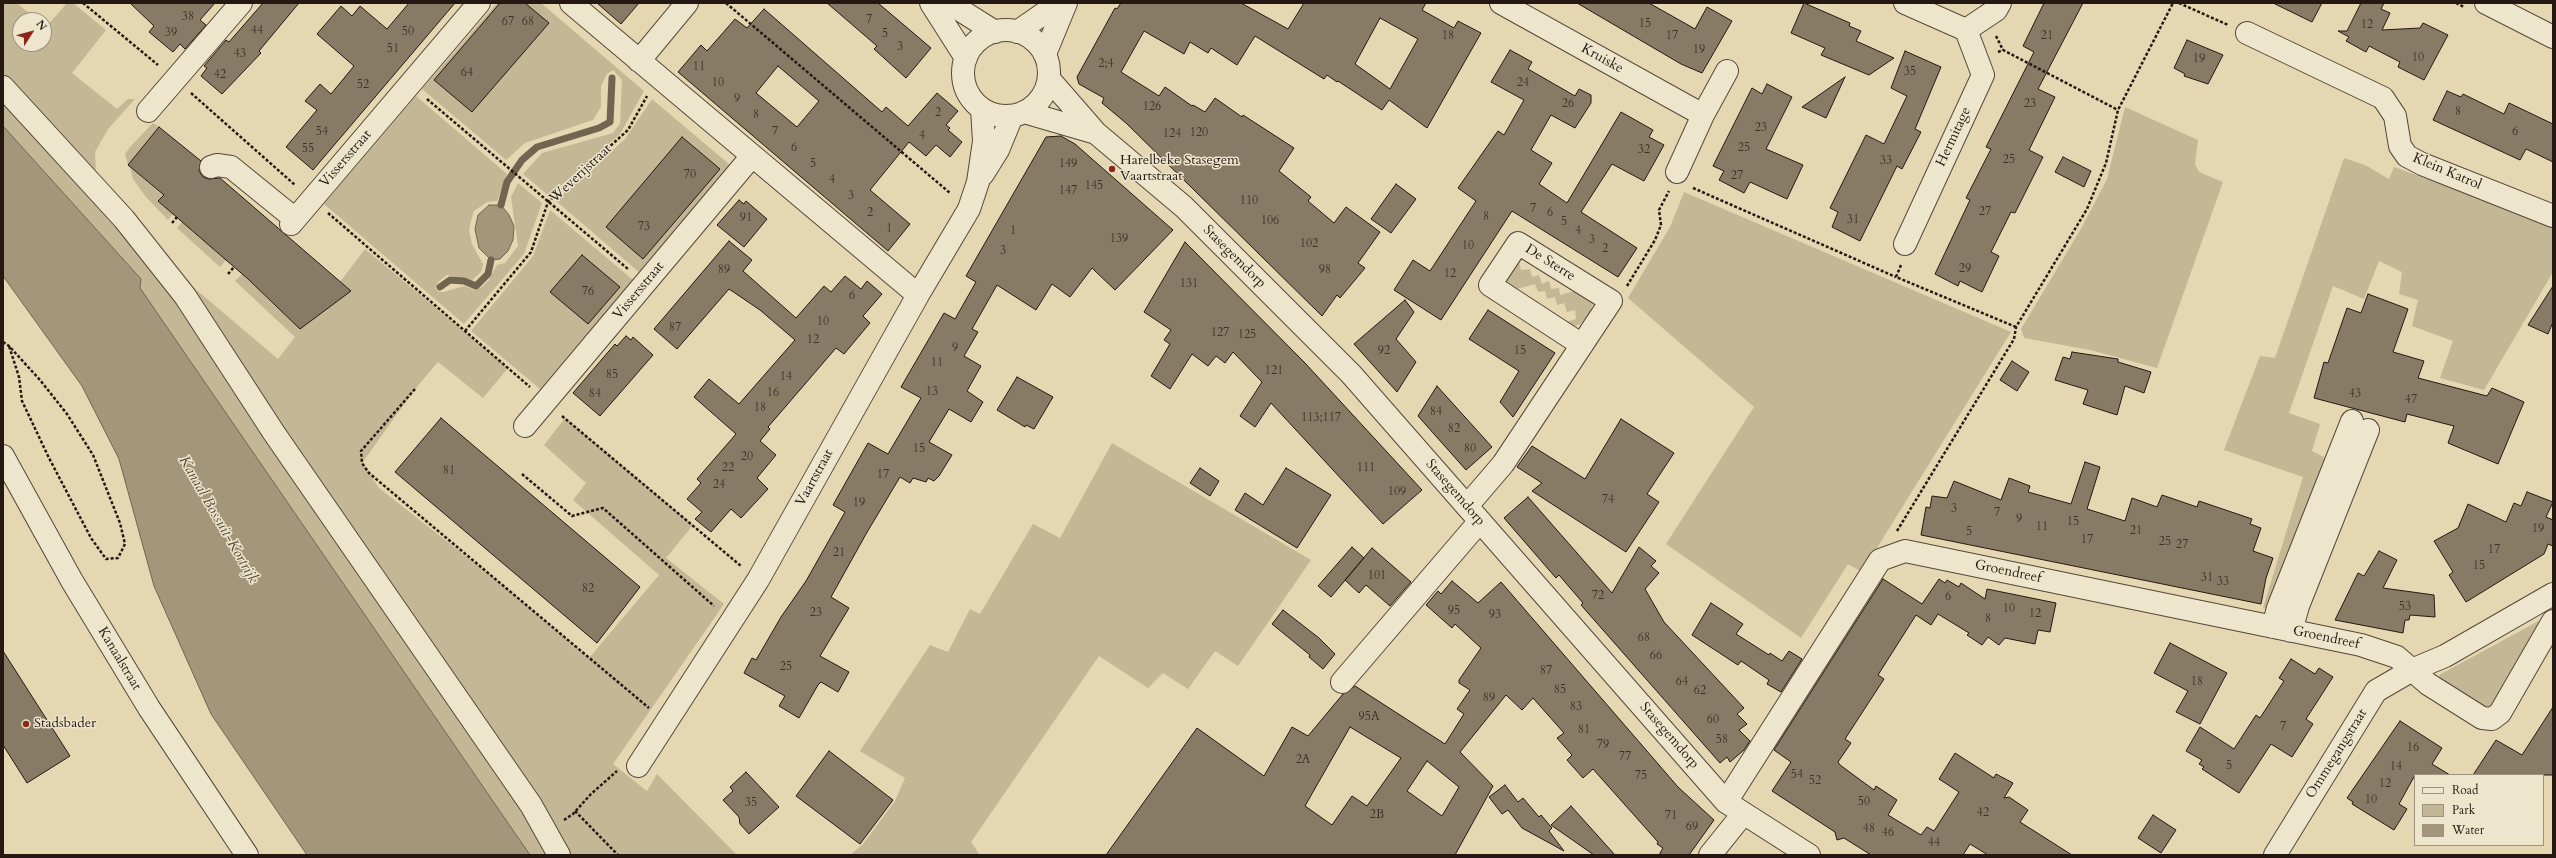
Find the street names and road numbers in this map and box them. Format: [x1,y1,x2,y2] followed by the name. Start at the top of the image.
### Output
[1578,41,1626,77] street label: Kruiske
[1933,105,1975,169] street label: Hermitage
[317,127,375,191] street label: Vissersstraat
[546,141,616,207] street label: Weverijstraat
[2410,150,2484,194] street label: Klein Katrol
[1199,222,1269,292] street label: Stasegemdorp
[1522,241,1578,285] street label: De Sterre
[610,259,668,323] street label: Vissersstraat
[792,447,838,509] street label: Vaartstraat
[1422,456,1488,530] street label: Stasegemdorp
[1973,557,2043,587] street label: Groendreef
[2291,623,2361,653] street label: Groendreef
[94,624,144,694] street label: Kanaalstraat
[1636,699,1702,773] street label: Stasegemdorp
[2303,706,2371,802] street label: Ommegangstraat

